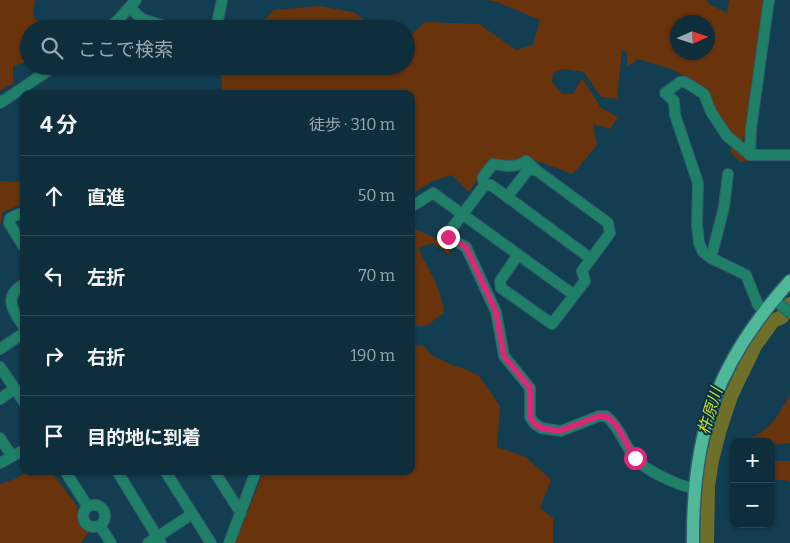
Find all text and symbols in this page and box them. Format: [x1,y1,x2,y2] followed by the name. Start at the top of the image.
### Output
[670,15,715,60] north arrow
[20,20,415,75] search box
[38,34,66,62] icon: search
[78,38,173,61] text: ここで検索
[40,112,78,138] text: 4 分
[309,115,395,134] text: 徒歩 · 310 m
[40,182,68,210] icon: ahead
[87,186,125,209] text: 直進
[358,186,395,205] text: 50 m
[437,226,460,249] route end
[40,262,68,290] icon: left
[87,266,125,289] text: 左折
[359,266,395,285] text: 70 m
[40,342,68,370] icon: right
[87,346,125,369] text: 右折
[350,346,395,365] text: 190 m
[694,383,727,437] water label: 杵原川
[40,422,68,450] icon: arrive
[87,426,201,449] text: 目的地に到着
[730,438,775,528] map controls
[730,438,775,483] button: +
[624,447,647,470] route start
[730,483,775,528] button: −

